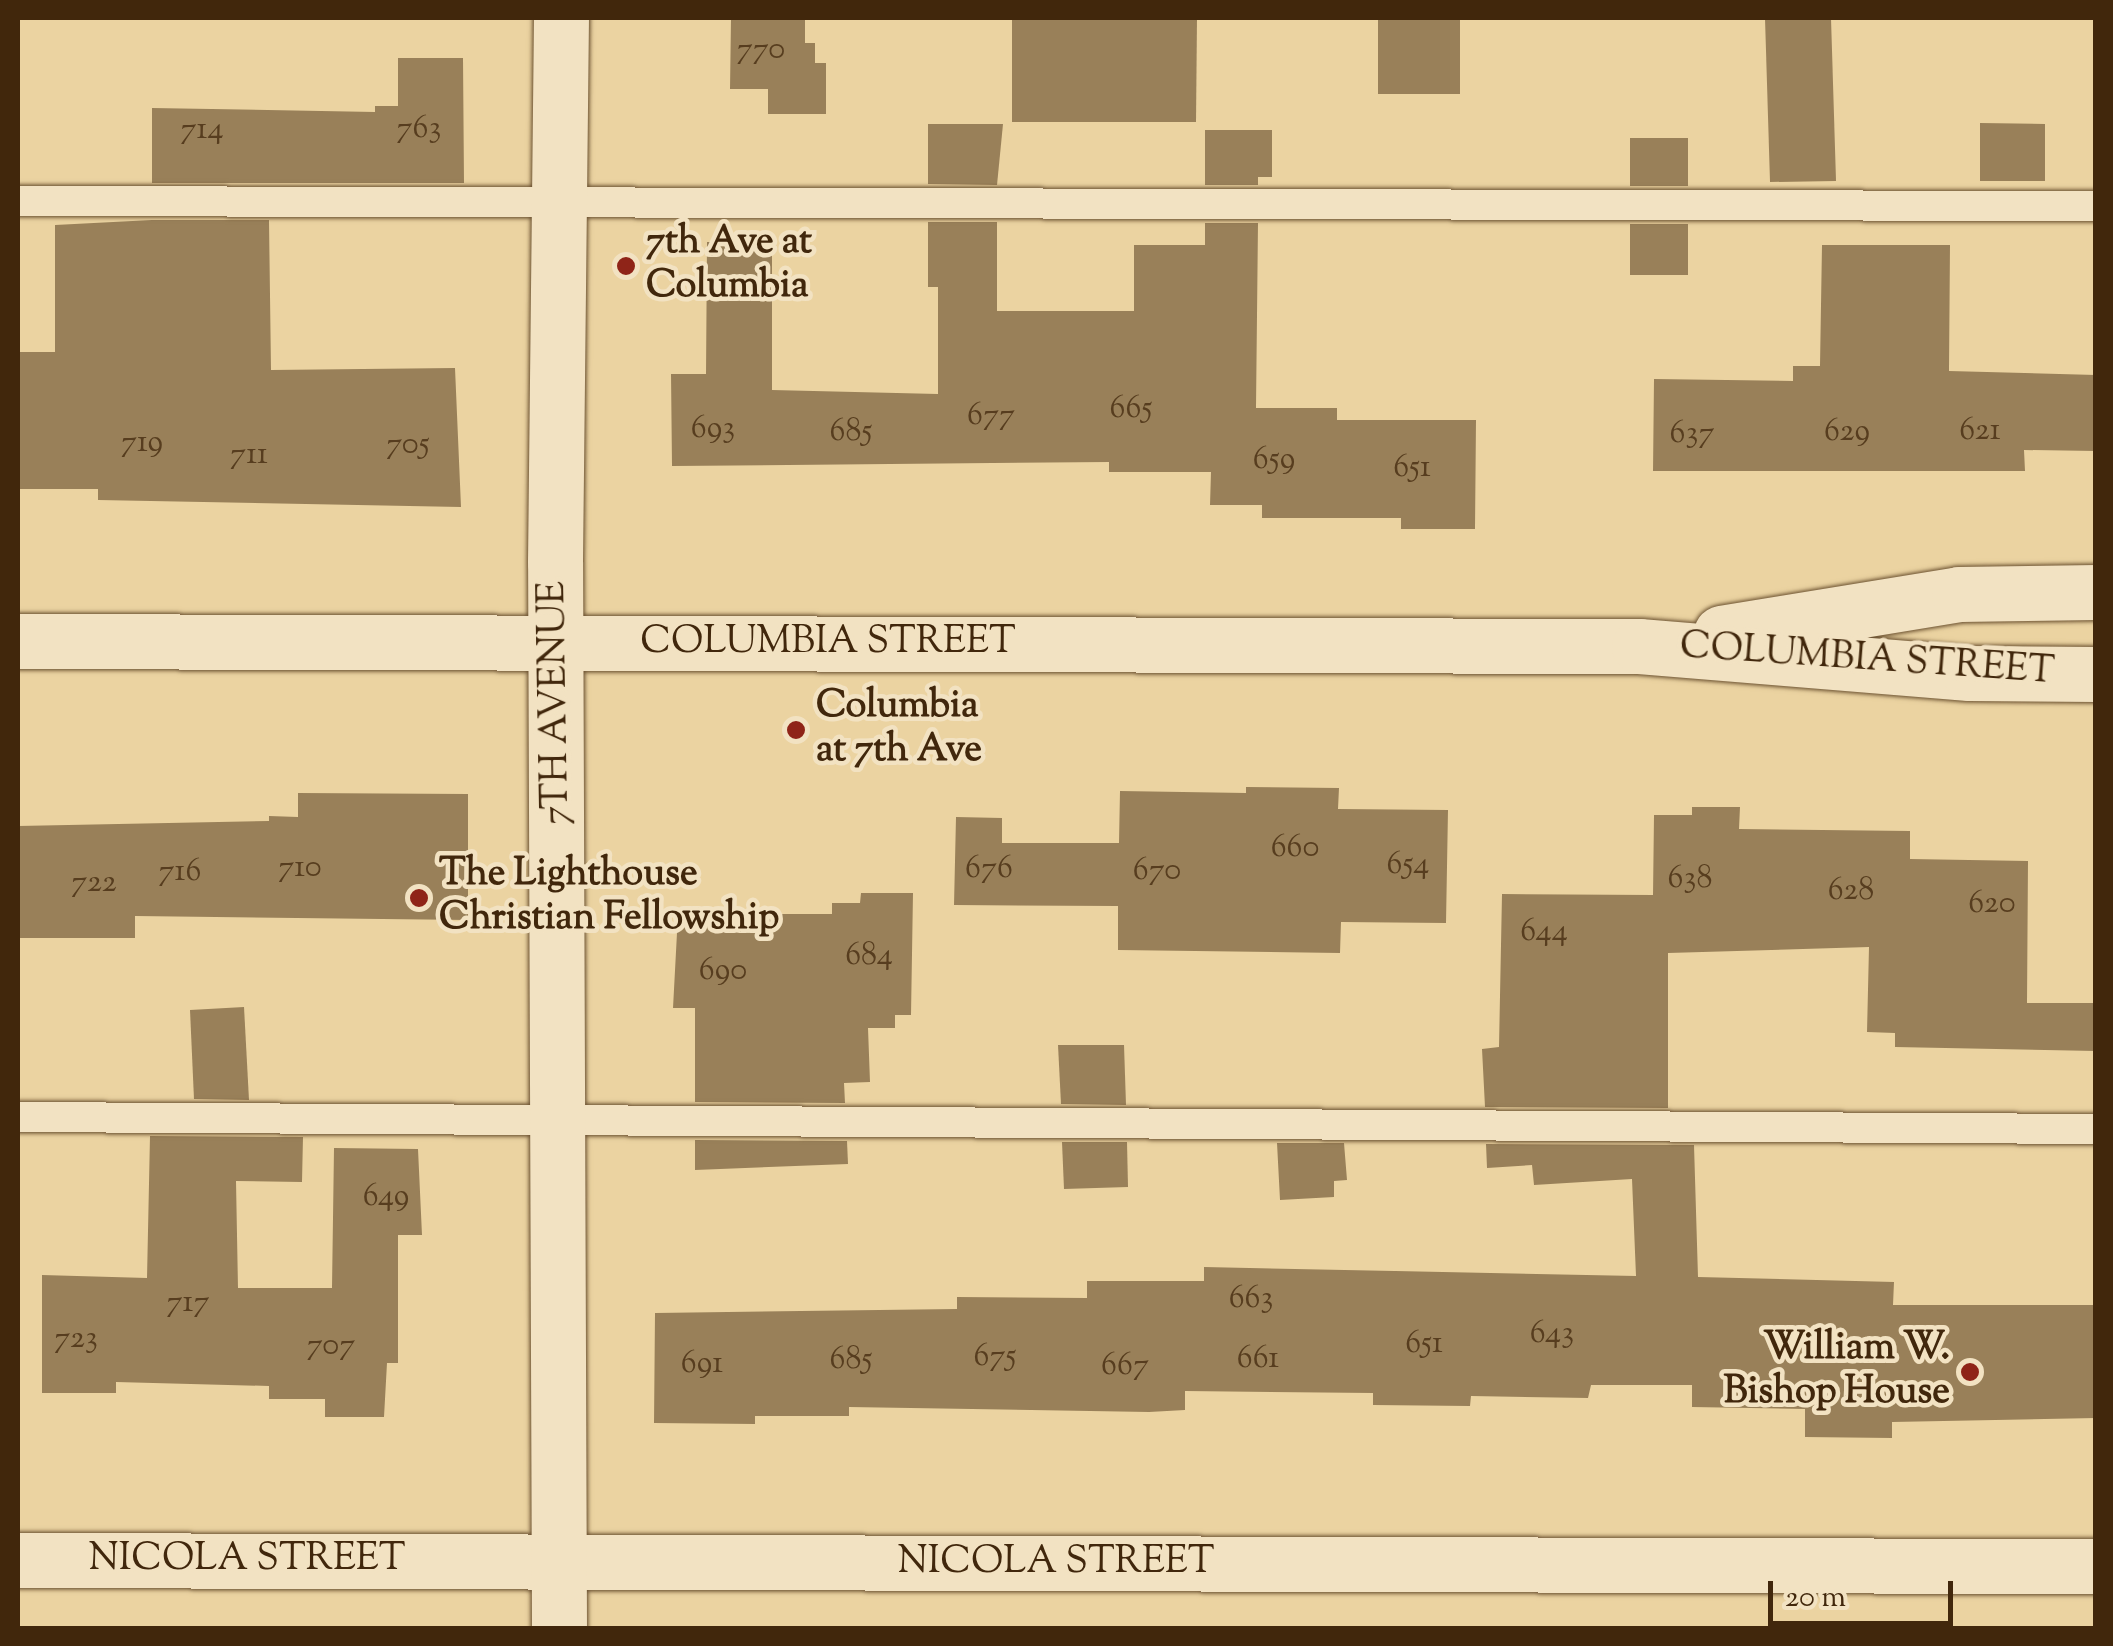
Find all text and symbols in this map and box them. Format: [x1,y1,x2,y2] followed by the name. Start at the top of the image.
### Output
[737,31,785,69] house number: 770
[397,110,441,148] house number: 763
[180,111,224,149] house number: 714
[646,221,812,310] place label: 7th Ave at Columbia
[615,255,637,277] marker: 7th Ave at Columbia
[1110,390,1152,428] house number: 665
[967,397,1015,435] house number: 677
[691,410,735,448] house number: 693
[1959,412,2001,450] house number: 621
[830,413,872,451] house number: 685
[1824,413,1870,451] house number: 629
[1670,415,1714,453] house number: 637
[121,424,163,462] house number: 719
[386,426,430,464] house number: 705
[230,436,268,474] house number: 711
[1253,441,1295,479] house number: 659
[1393,449,1431,487] house number: 651
[532,581,582,825] street label: 7TH AVENUE
[640,621,1016,667] street label: COLUMBIA STREET
[1678,625,2056,697] street label: COLUMBIA STREET
[816,685,982,774] place label: Columbia at 7th Ave
[785,719,807,741] marker: Columbia at 7th Ave
[1271,829,1319,867] house number: 660
[1387,846,1429,884] house number: 654
[278,849,322,887] house number: 710
[965,850,1013,888] house number: 676
[1133,852,1181,890] house number: 670
[159,853,201,891] house number: 716
[439,853,779,942] place label: The Lighthouse Christian Fellowship
[1668,860,1712,898] house number: 638
[71,864,117,902] house number: 722
[1828,872,1874,910] house number: 628
[1968,885,2016,923] house number: 620
[408,887,430,909] marker: The Lighthouse Christian Fellowship
[1520,913,1568,951] house number: 644
[845,937,893,975] house number: 684
[699,952,747,990] house number: 690
[363,1178,409,1216] house number: 649
[1229,1280,1273,1318] house number: 663
[167,1284,209,1322] house number: 717
[1530,1315,1574,1353] house number: 643
[54,1320,98,1358] house number: 723
[1405,1325,1443,1363] house number: 651
[307,1327,355,1365] house number: 707
[1723,1327,1950,1416] place label: William W. Bishop House
[974,1338,1016,1376] house number: 675
[1237,1340,1279,1378] house number: 661
[830,1341,872,1379] house number: 685
[681,1345,723,1383] house number: 691
[1101,1347,1149,1385] house number: 667
[1959,1361,1981,1383] marker: William W. Bishop House
[89,1538,405,1584] street label: NICOLA STREET
[898,1541,1214,1587] street label: NICOLA STREET
[1773,1561,1958,1623] scale bar
[1785,1577,1846,1620] text: 20 m

